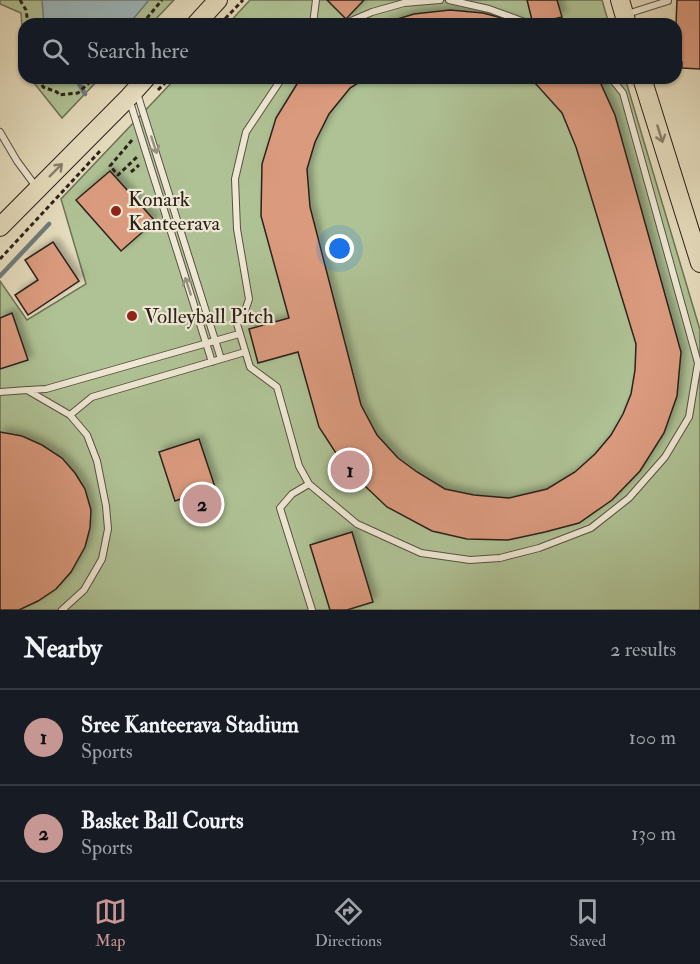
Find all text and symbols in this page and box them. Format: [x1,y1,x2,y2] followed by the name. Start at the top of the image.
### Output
[18,18,682,84] search box
[39,35,72,68] icon: search
[87,37,189,65] text: Search here
[655,124,666,143] one-way arrow
[149,135,160,154] one-way arrow
[48,163,63,178] one-way arrow
[128,186,220,237] place label: Konark Kanteerava
[109,204,123,218] marker: Konark Kanteerava
[325,234,354,263] your location
[182,277,193,296] one-way arrow
[144,303,274,330] place label: Volleyball Pitch
[125,309,139,323] marker: Volleyball Pitch
[330,448,370,492] pin: 1
[182,482,222,526] pin: 2
[24,633,102,665] text: Nearby
[610,637,676,662] text: 2 results
[81,711,299,739] text: Sree Kanteerava Stadium
[40,725,47,750] text: 1
[629,725,676,750] text: 100 m
[81,739,133,764] text: Sports
[81,807,244,835] text: Basket Ball Courts
[38,821,49,846] text: 2
[631,821,676,846] text: 130 m
[81,835,133,860] text: Sports
[94,895,127,951] tab: Map
[315,895,382,951] tab: Directions
[570,895,606,951] tab: Saved

